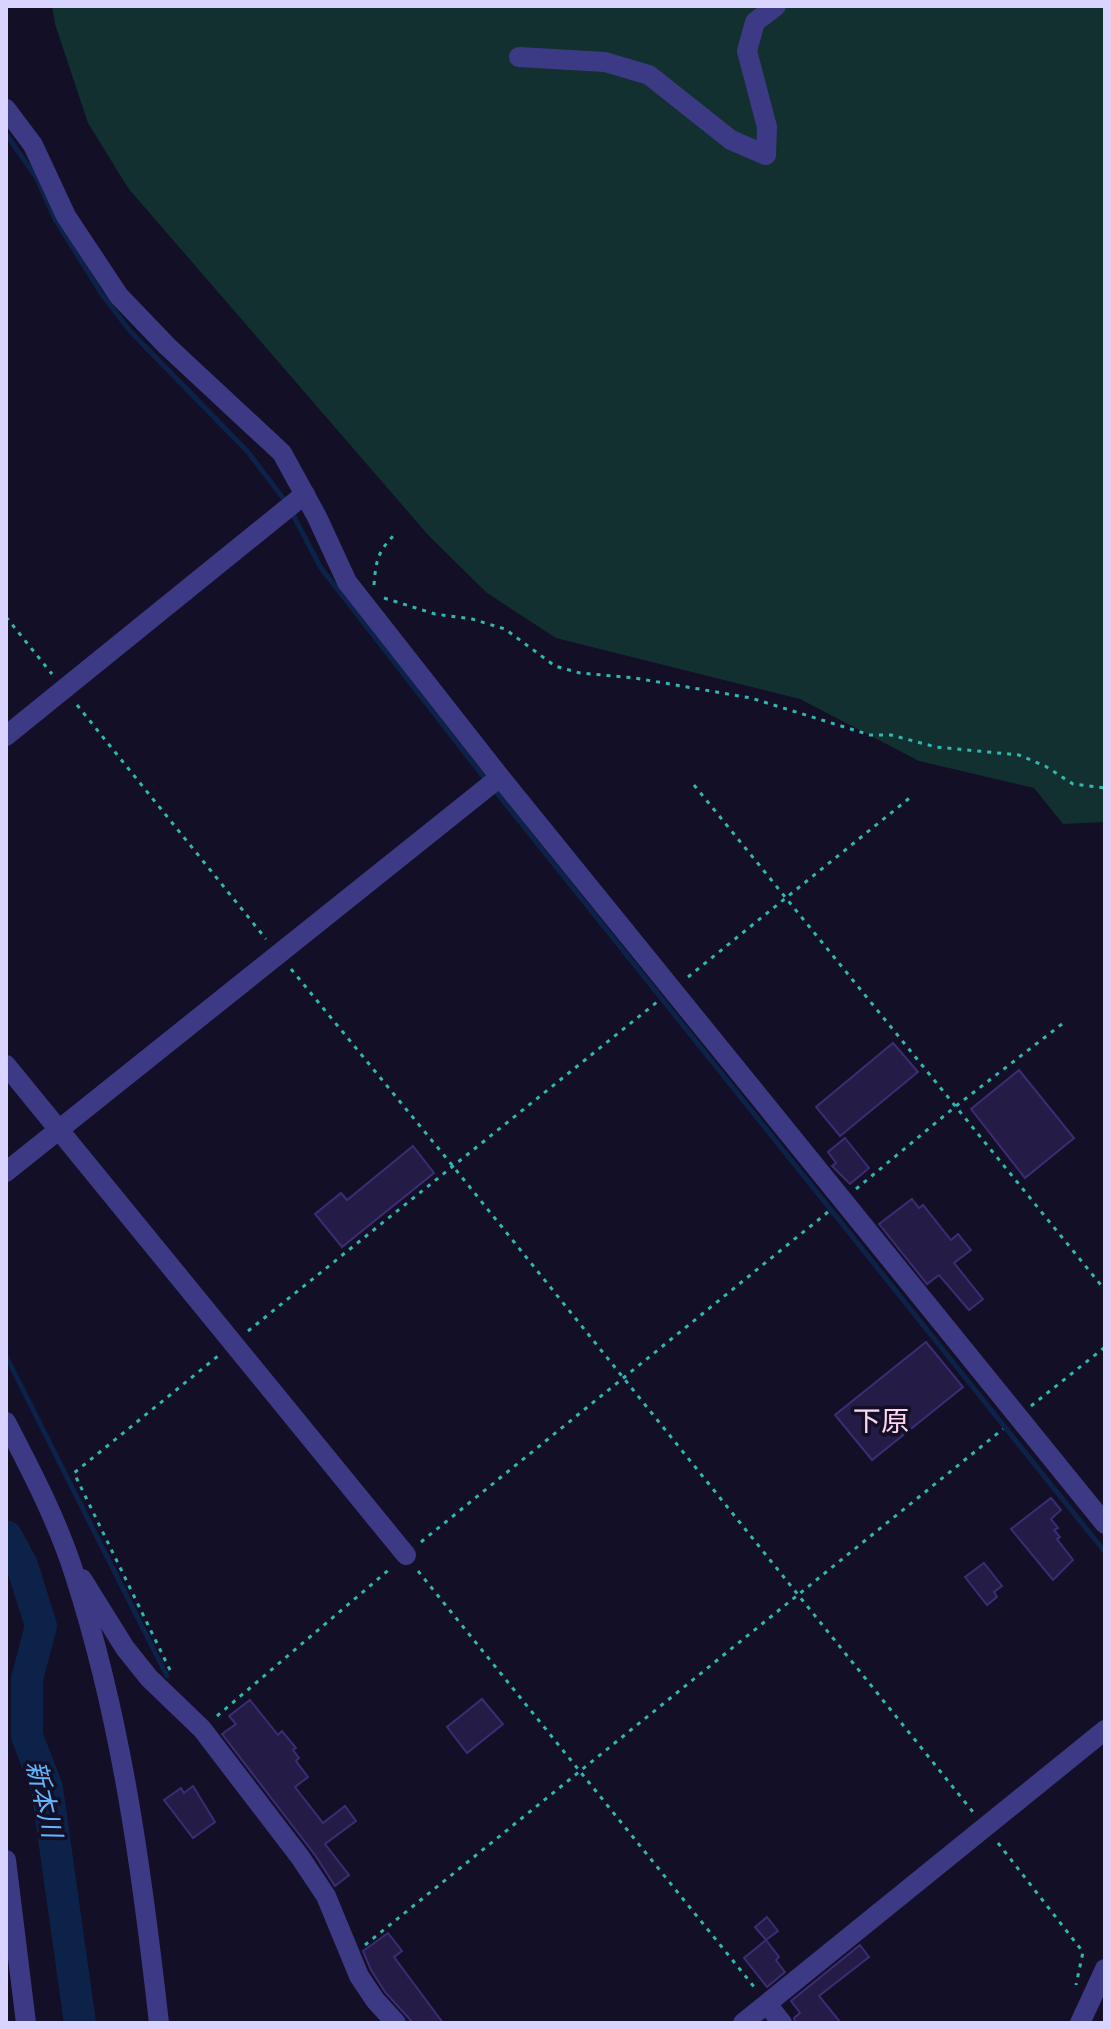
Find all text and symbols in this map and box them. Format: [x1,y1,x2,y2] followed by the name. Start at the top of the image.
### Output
[853,1405,909,1437] district label: 下原
[21,1758,68,1843] water label: 新本川

